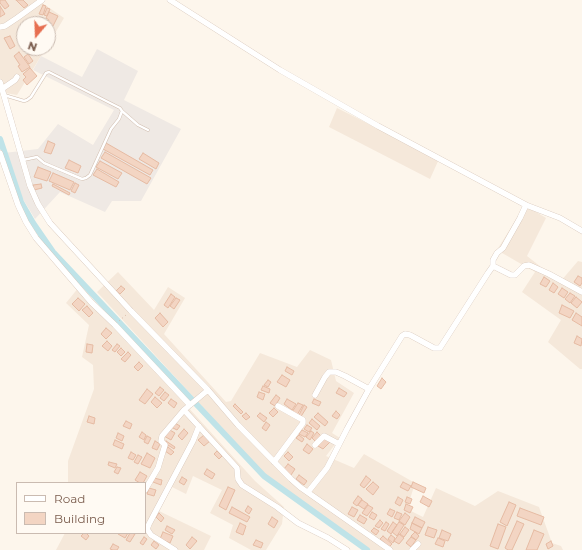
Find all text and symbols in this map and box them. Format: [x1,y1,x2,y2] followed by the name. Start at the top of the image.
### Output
[16,16,56,56] north arrow
[26,38,39,54] text: N
[16,482,146,534] legend
[54,491,85,506] text: Road
[54,511,105,526] text: Building

